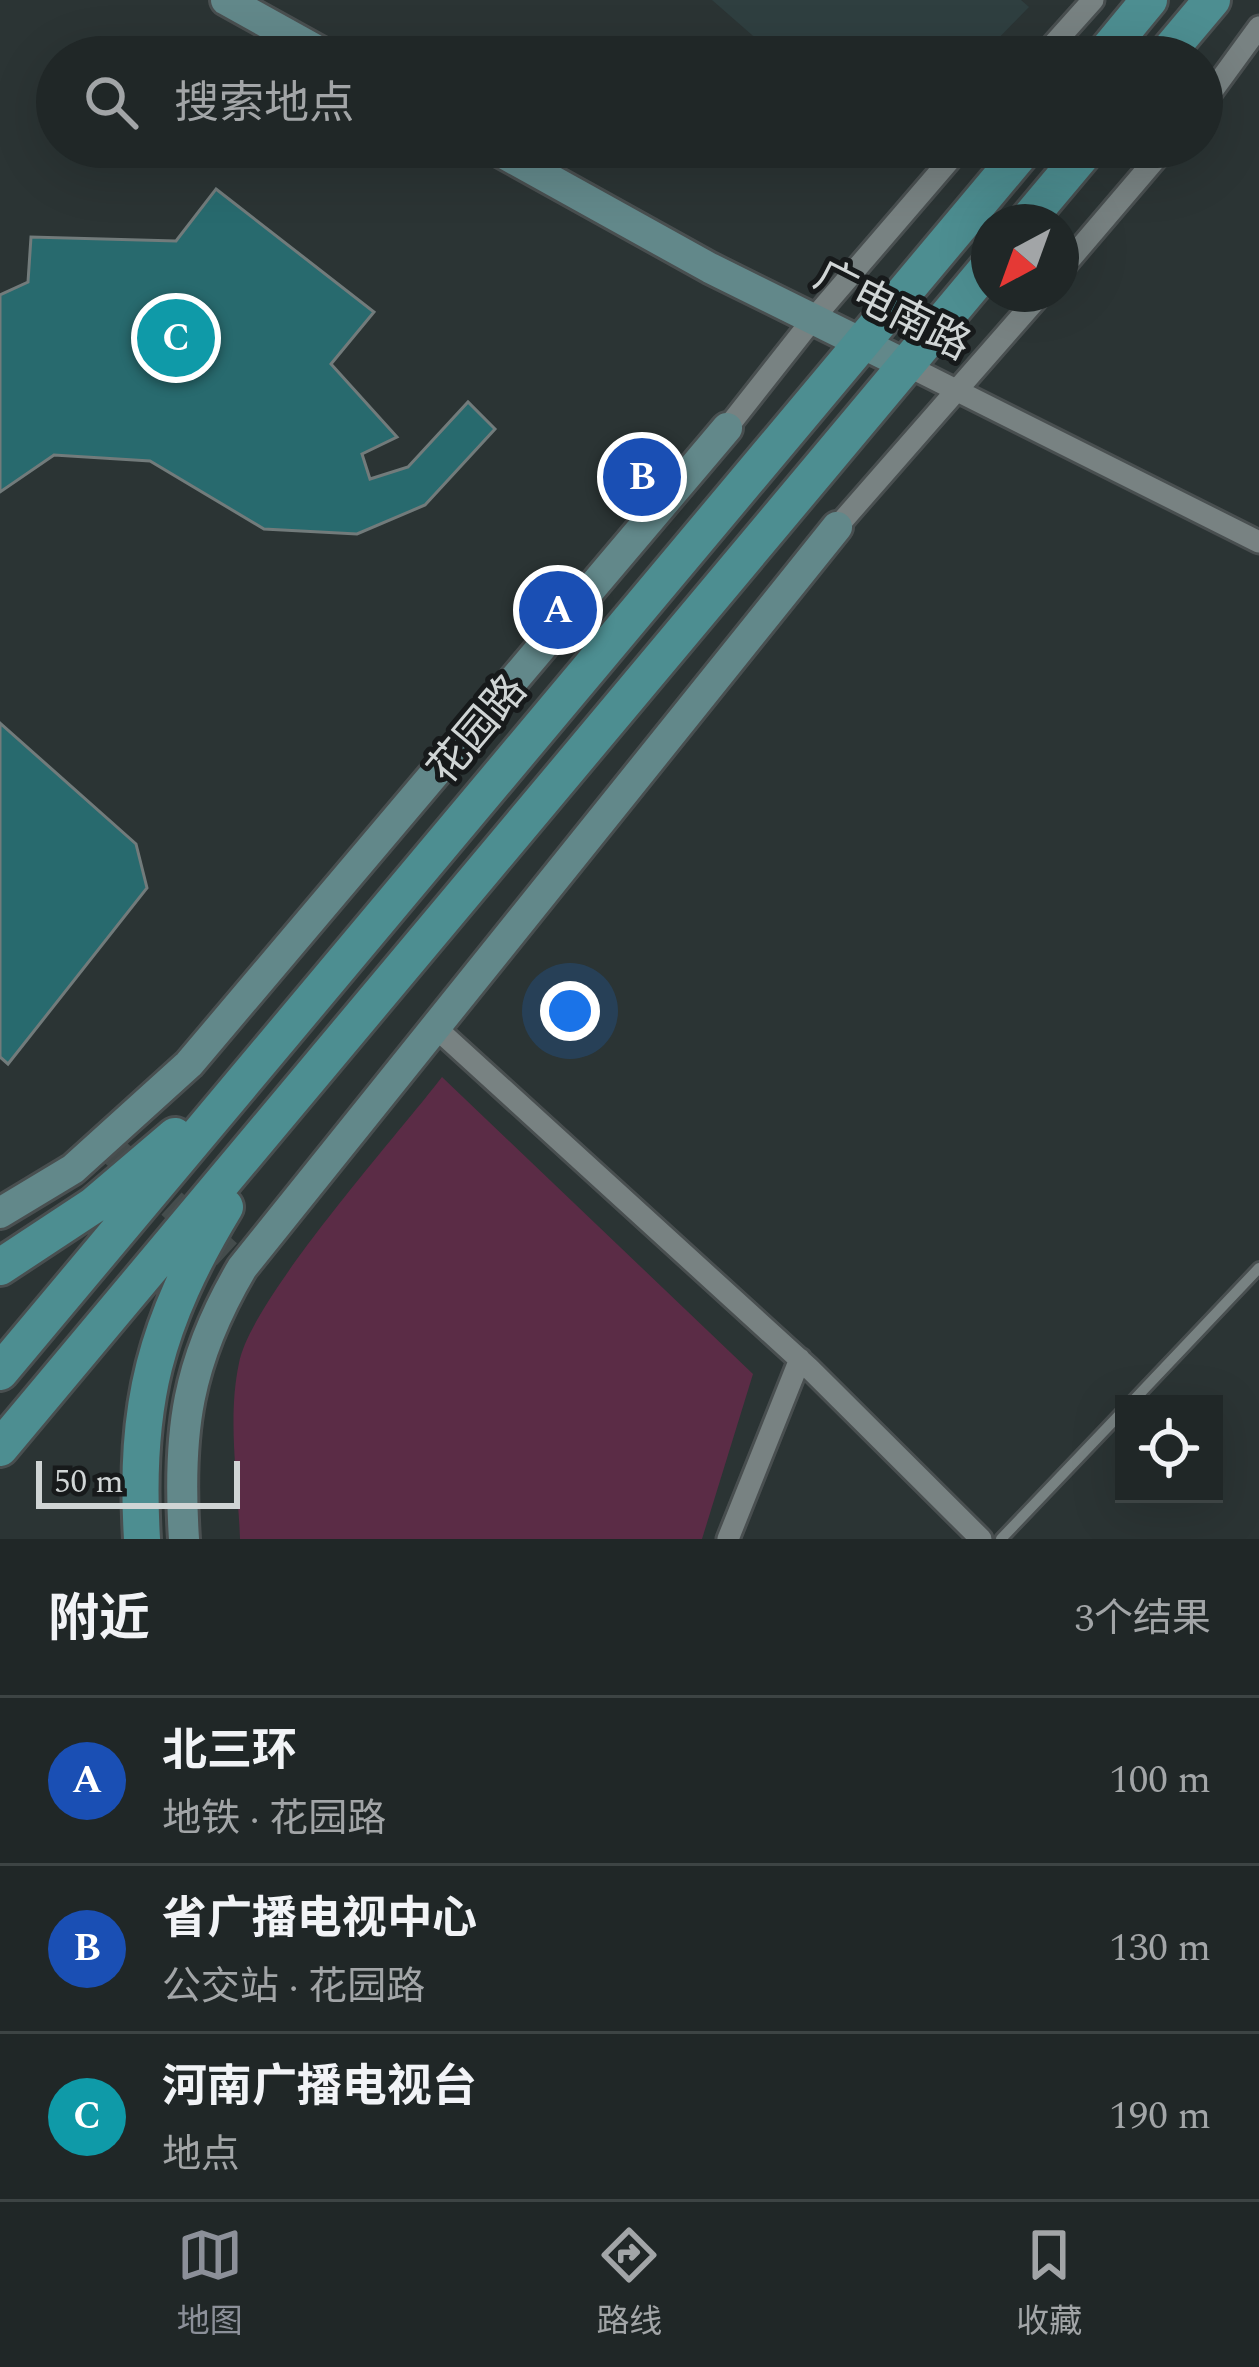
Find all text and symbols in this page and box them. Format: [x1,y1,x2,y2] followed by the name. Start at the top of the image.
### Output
[36,36,1223,168] search box
[78,69,144,135] icon: search
[174,70,354,139] text: 搜索地点
[971,204,1079,312] north arrow
[803,245,981,377] street label: 广电南路
[137,293,215,383] pin: C
[603,432,681,522] pin: B
[519,565,597,655] pin: A
[413,661,543,799] street label: 花园路
[540,981,600,1041] your location
[1115,1395,1223,1503] map controls
[1115,1395,1223,1503] button: locate
[36,1455,240,1508] scale bar
[54,1457,124,1507] text: 50 m
[48,1581,150,1659] text: 附近
[1074,1590,1211,1649] text: 3个结果
[162,1717,297,1786] text: 北三环
[72,1751,102,1810] text: A
[1109,1751,1211,1810] text: 100 m
[162,1790,386,1849] text: 地铁 · 花园路
[162,1885,477,1954] text: 省广播电视中心
[73,1919,101,1978] text: B
[1109,1919,1211,1978] text: 130 m
[162,1958,425,2017] text: 公交站 · 花园路
[162,2053,477,2122] text: 河南广播电视台
[73,2087,101,2146] text: C
[1109,2087,1211,2146] text: 190 m
[162,2126,240,2185] text: 地点
[177,2222,243,2347] tab: 地图
[596,2222,662,2347] tab: 路线
[1016,2222,1082,2347] tab: 收藏

